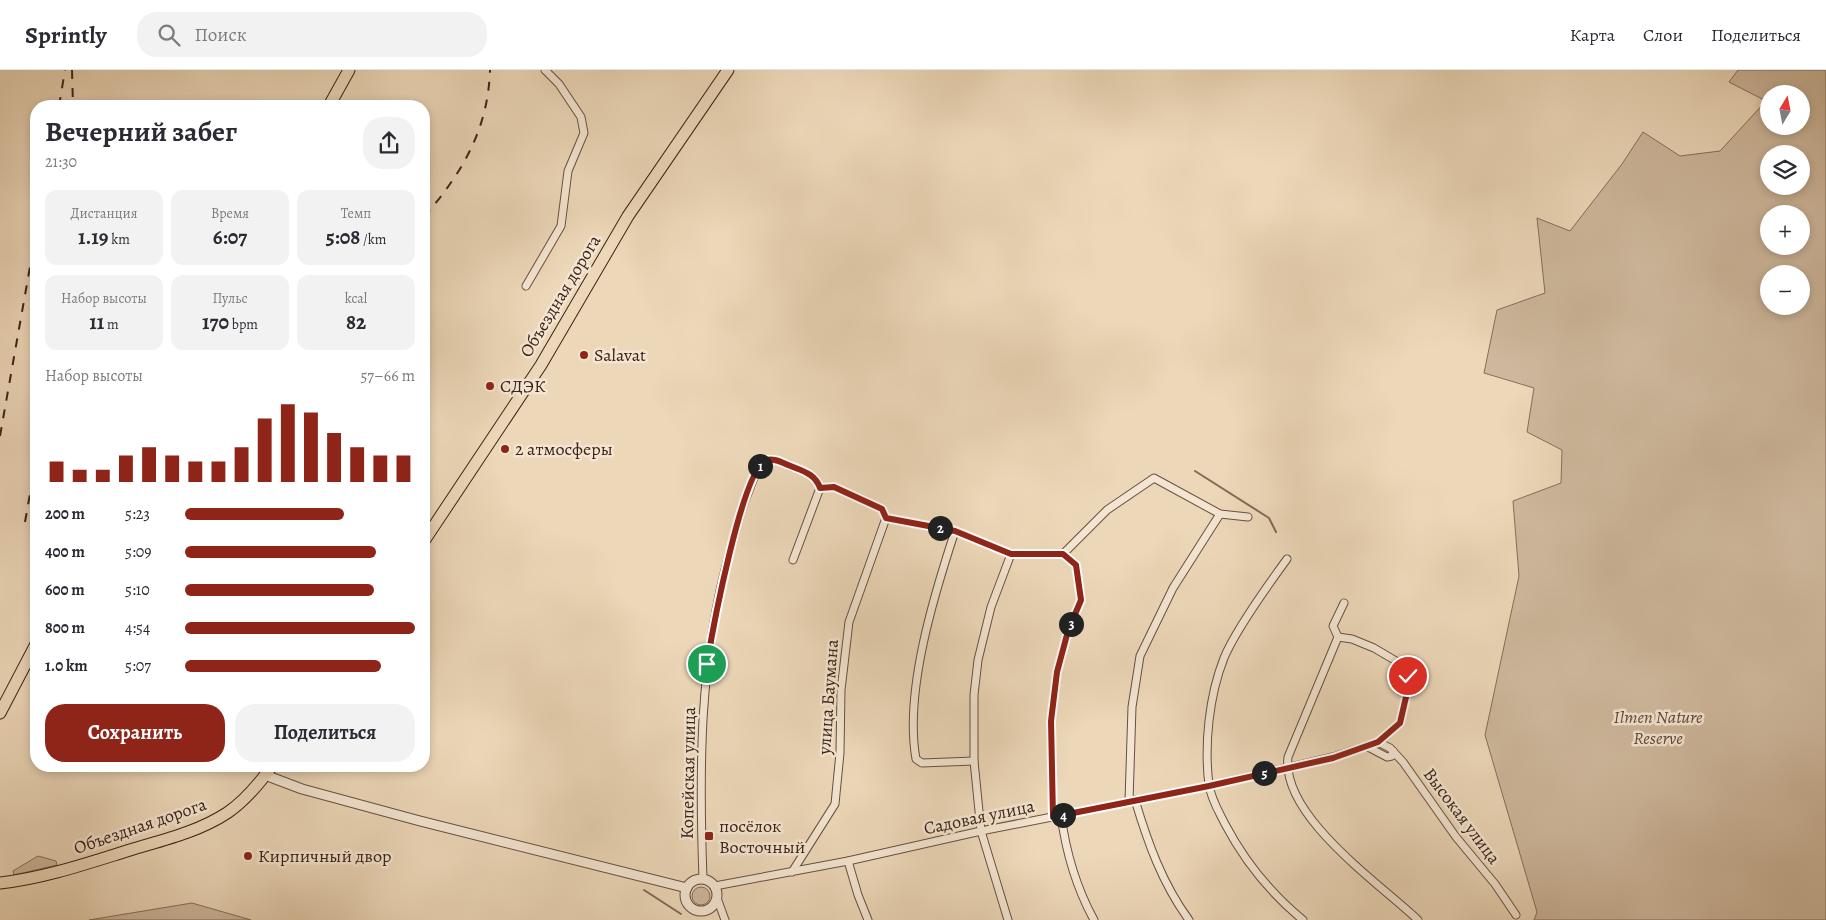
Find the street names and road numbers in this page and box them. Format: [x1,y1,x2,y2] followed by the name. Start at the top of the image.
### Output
[514,230,606,362] street label: Объездная дорога
[812,638,844,756] street label: улица Баумана
[675,706,701,839] street label: Копейская улица
[1418,763,1507,870] street label: Высокая улица
[70,792,210,860] street label: Объездная дорога
[921,793,1037,840] street label: Садовая улица

